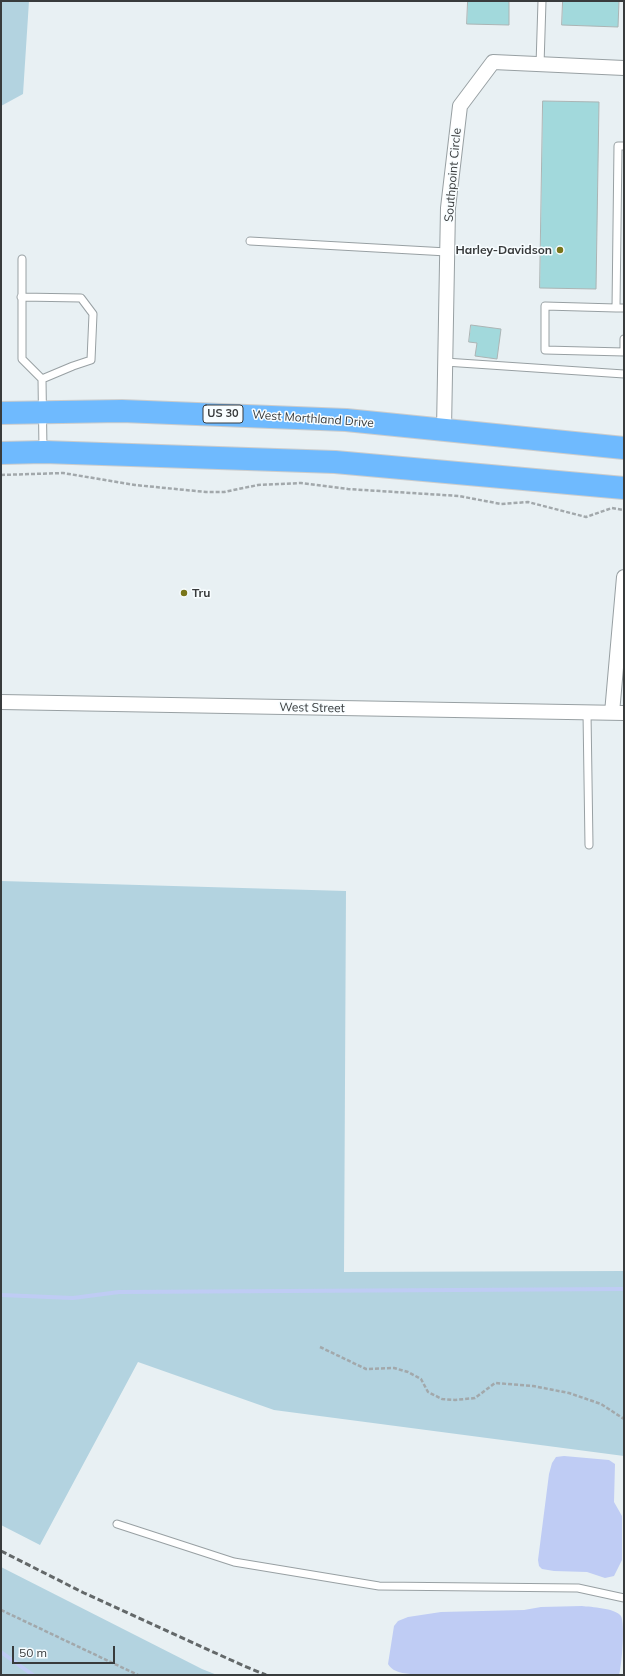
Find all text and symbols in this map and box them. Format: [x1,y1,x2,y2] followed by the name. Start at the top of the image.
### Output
[442,127,464,223] street label: Southpoint Circle
[455,243,552,257] place label: Harley-Davidson
[555,245,565,255] marker: Harley-Davidson
[203,405,243,423] road number: US 30
[252,408,374,430] street label: West Morthland Drive
[192,586,210,600] place label: Tru
[179,588,189,598] marker: Tru
[279,700,345,716] street label: West Street
[14,1638,117,1664] scale bar
[19,1645,47,1660] text: 50 m

